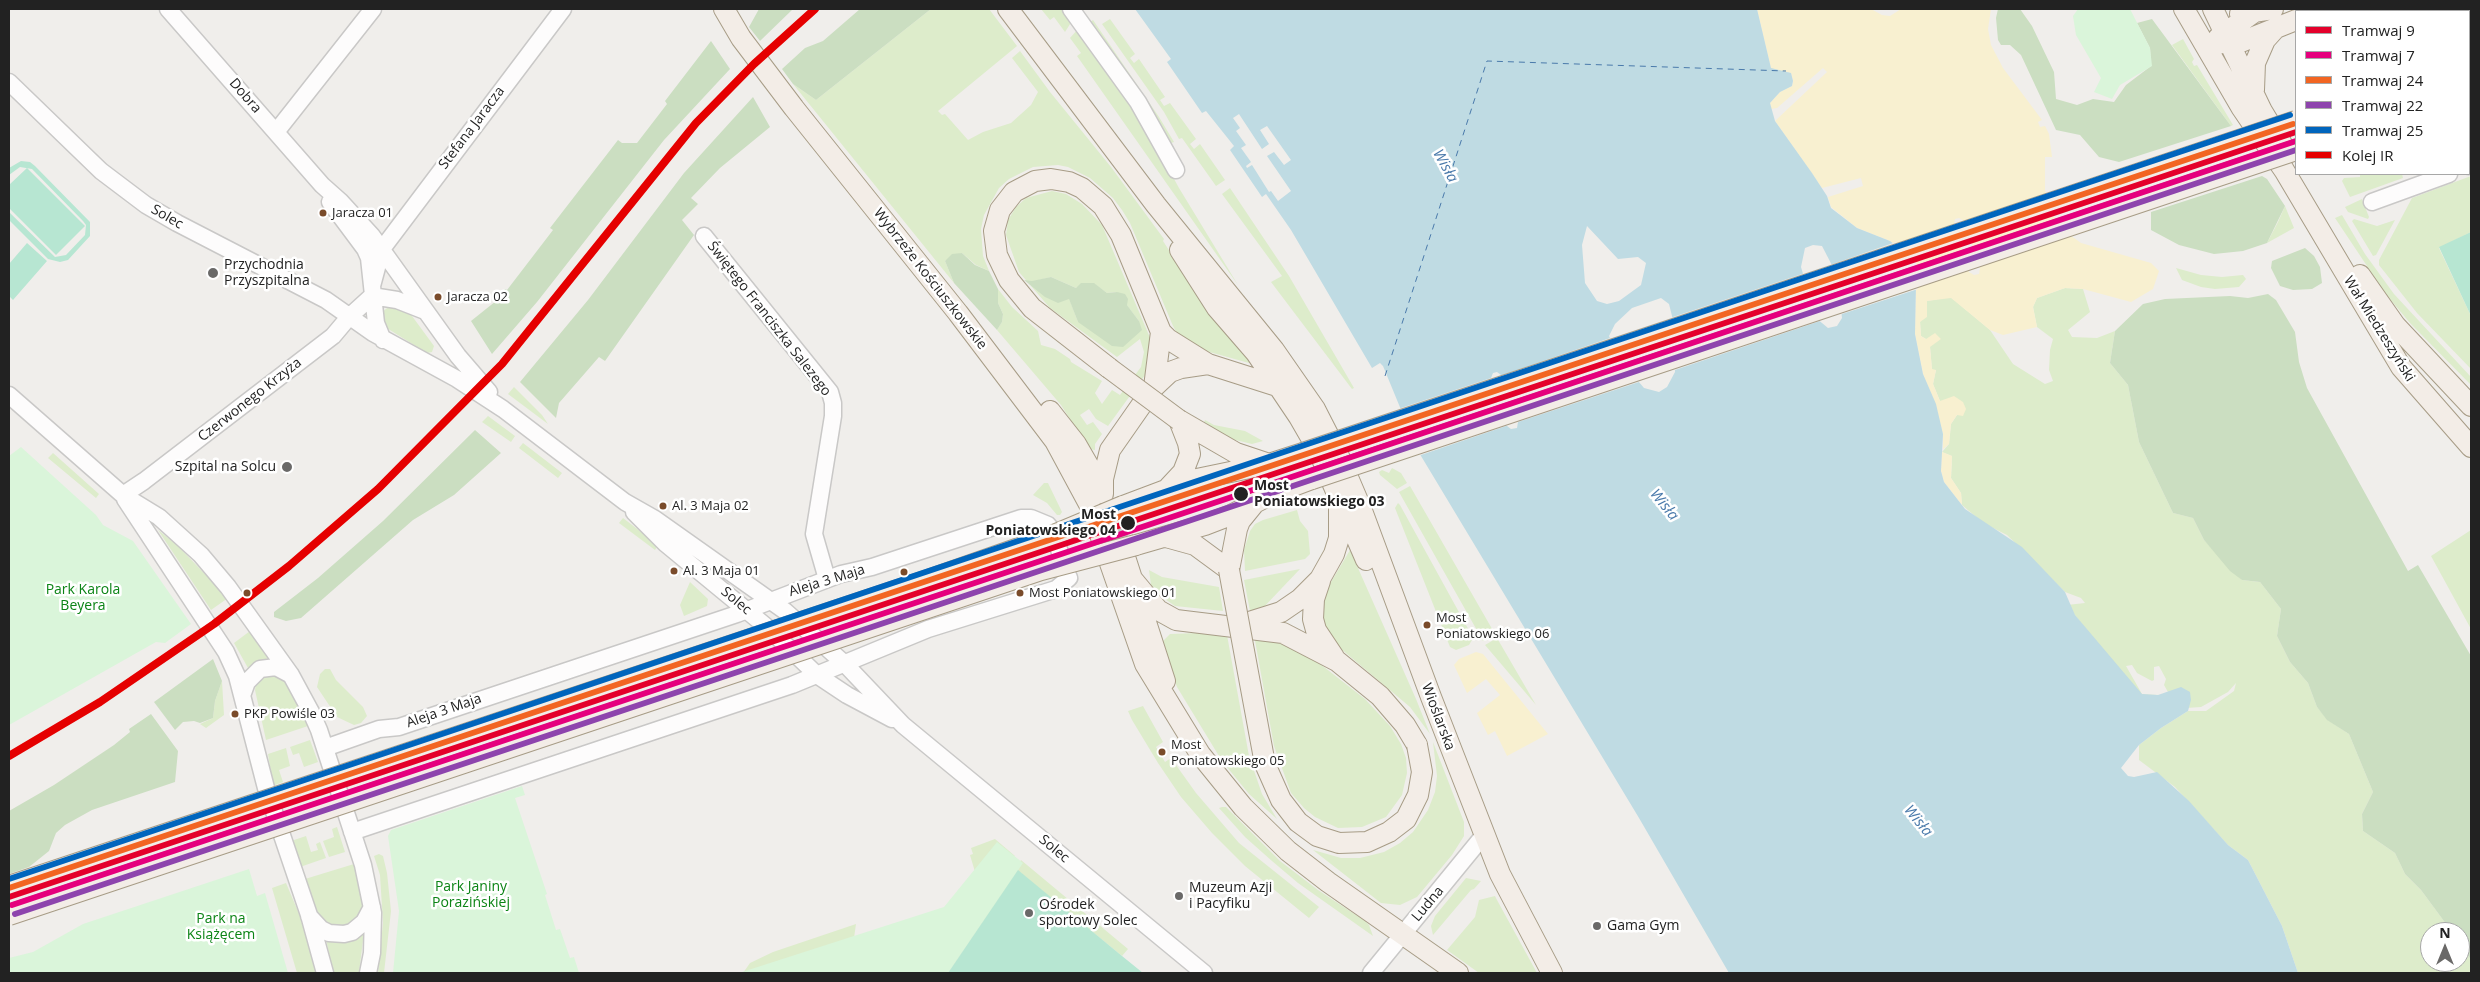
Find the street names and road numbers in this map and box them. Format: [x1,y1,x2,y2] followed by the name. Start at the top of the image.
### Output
[225,75,265,117] street label: Dobra
[435,83,509,173] street label: Stefana Jaracza
[148,201,186,233] street label: Solec
[870,205,990,353] street label: Wybrzeże Kościuszkowskie
[703,238,835,400] street label: Świętego Franciszka Salezego
[2340,273,2418,385] street label: Wał Miedzeszyński
[195,354,305,446] street label: Czerwonego Krzyża
[787,561,867,601] street label: Aleja 3 Maja
[718,584,754,618] street label: Solec
[1418,681,1458,753] street label: Wioślarska
[404,690,484,732] street label: Aleja 3 Maja
[1036,832,1072,866] street label: Solec
[1408,883,1448,925] street label: Ludna

